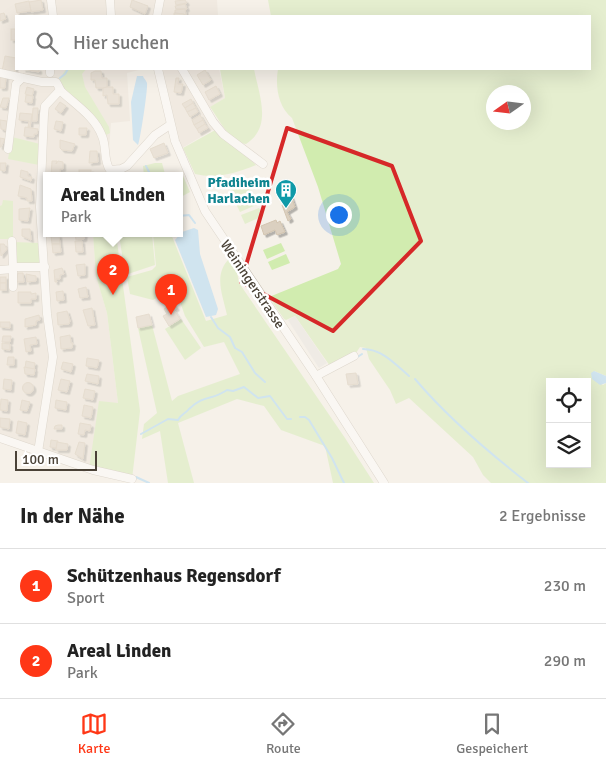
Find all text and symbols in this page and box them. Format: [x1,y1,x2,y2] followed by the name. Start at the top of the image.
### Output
[15,15,591,70] search box
[33,29,61,57] icon: search
[73,31,169,55] text: Hier suchen
[486,85,531,130] north arrow
[43,172,183,237] popup
[207,174,270,207] place label: Pfadiheim Harlachen
[274,178,298,209] building icon: Pfadiheim Harlachen
[61,183,165,207] text: Areal Linden
[326,202,352,228] your location
[61,207,92,227] text: Park
[217,237,288,332] street label: Weiningerstrasse
[97,254,129,295] pin: 2
[155,274,187,315] pin: 1
[546,378,591,468] map controls
[546,378,591,423] button: locate
[546,423,591,468] button: layers
[15,448,98,471] scale bar
[22,451,59,468] text: 100 m
[20,503,125,529] text: In der Nähe
[499,506,586,526] text: 2 Ergebnisse
[67,564,281,588] text: Schützenhaus Regensdorf
[32,576,40,596] text: 1
[544,576,586,596] text: 230 m
[67,588,105,608] text: Sport
[67,639,171,663] text: Areal Linden
[32,651,40,671] text: 2
[544,651,586,671] text: 290 m
[67,663,98,683] text: Park
[78,710,110,757] tab: Karte
[266,710,301,757] tab: Route
[456,710,528,757] tab: Gespeichert

